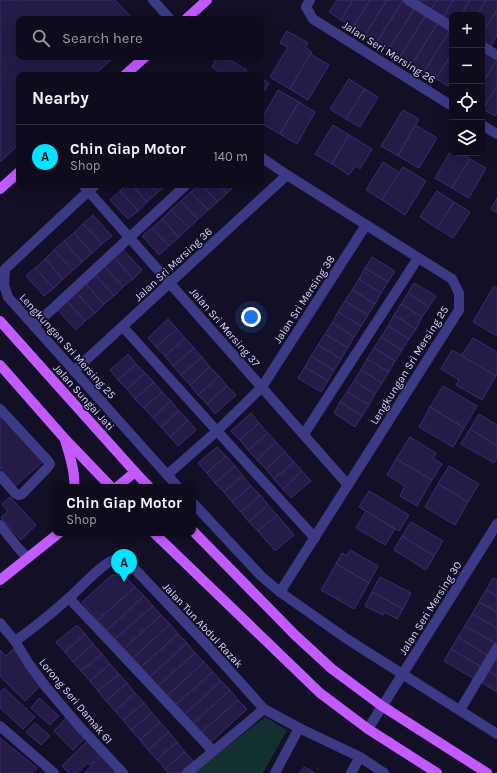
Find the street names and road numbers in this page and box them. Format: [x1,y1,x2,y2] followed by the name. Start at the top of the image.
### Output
[340,19,438,86] street label: Jalan Seri Mersing 26
[132,225,215,304] street label: Jalan Sri Mersing 36
[271,253,338,346] street label: Jalan Sri Mersing 38
[187,285,263,370] street label: Jalan Sri Mersing 37
[17,291,118,402] street label: Lengkungan Sri Mersing 25
[368,304,451,427] street label: Lengkungan Sri Mersing 25
[50,361,117,433] street label: Jalan Sungai Jati
[396,559,464,657] street label: Jalan Seri Mersing 30
[160,580,245,671] street label: Jalan Tun Abdul Razak
[36,656,115,747] street label: Lorong Seri Damak 61

